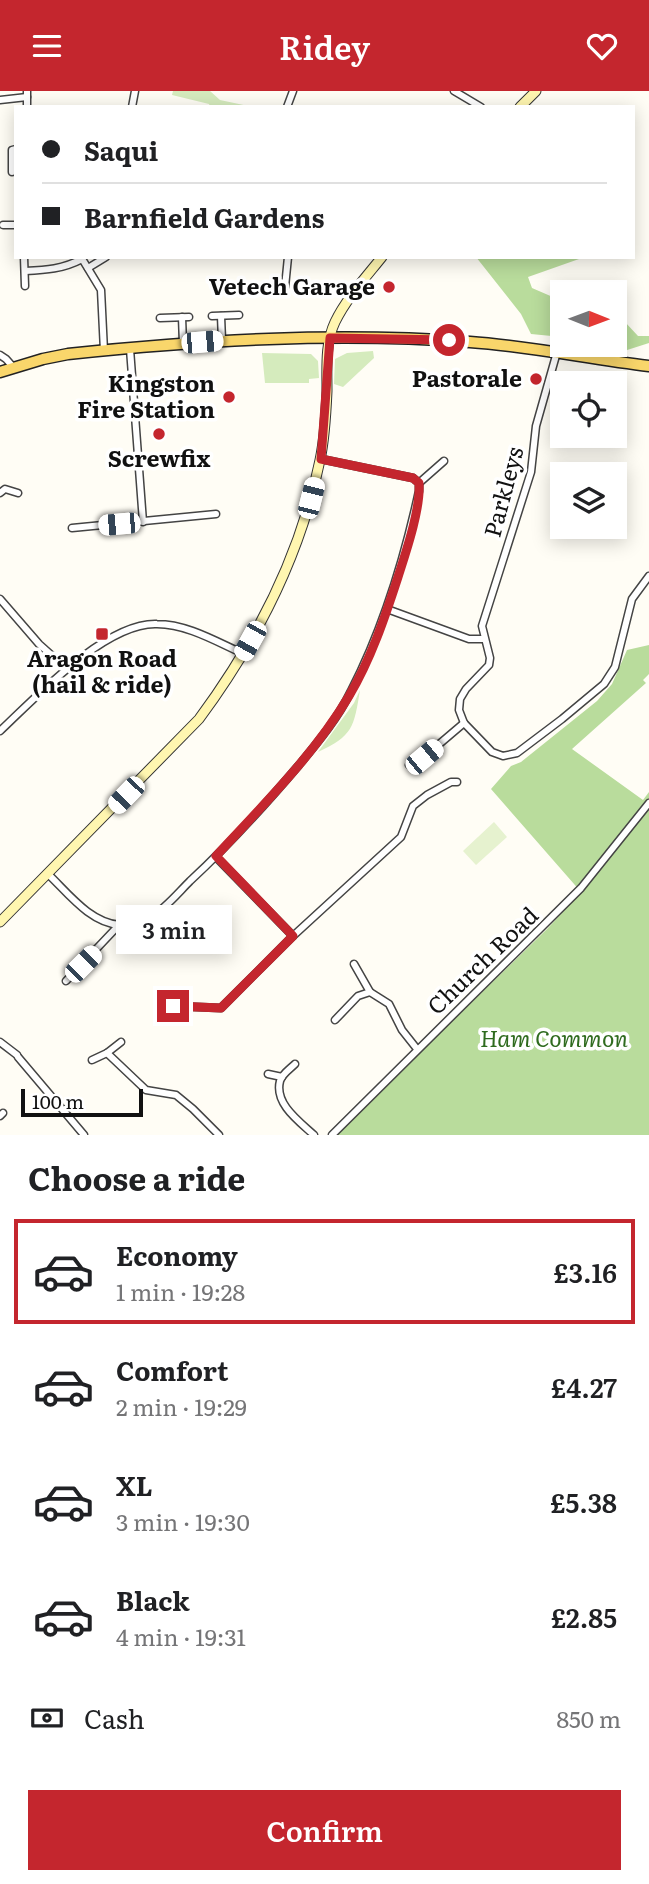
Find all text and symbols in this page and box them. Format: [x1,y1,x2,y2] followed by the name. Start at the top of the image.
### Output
[279,22,370,70] text: Ridey
[28,27,66,65] icon: menu
[583,27,621,65] icon: heart
[84,130,158,169] text: Saqui
[84,197,325,236] text: Barnfield Gardens
[209,268,375,302] place label: Vetech Garage
[381,279,397,295] marker: Vetech Garage
[550,280,626,357] north arrow
[550,280,627,539] map controls
[433,324,465,356] route start
[181,330,224,354] car
[412,360,522,394] place label: Pastorale
[77,365,215,425] place label: Kingston Fire Station
[528,371,544,387] marker: Pastorale
[550,371,627,448] button: locate
[221,389,237,405] marker: Kingston Fire Station
[151,426,167,442] marker: Screwfix
[108,440,210,474] place label: Screwfix
[474,442,530,541] street label: Parkleys
[550,462,627,539] button: layers
[296,475,327,521] car
[98,512,141,536] car
[231,618,270,664] car
[94,626,110,642] marker: Aragon Road (hail & ride)
[27,640,177,700] place label: Aragon Road (hail & ride)
[402,735,447,779] car
[104,773,149,817] car
[418,898,545,1021] street label: Church Road
[115,905,231,953] callout: 3 min
[142,912,206,946] text: 3 min
[61,942,106,986] car
[157,990,189,1022] route end
[480,1020,628,1054] park label: Ham Common
[21,1086,144,1118] scale bar
[32,1087,84,1115] text: 100 m
[28,1153,245,1201] text: Choose a ride
[116,1235,238,1274] text: Economy
[32,1240,95,1303] icon: car
[554,1252,617,1291] text: £3.16
[116,1274,245,1308] text: 1 min · 19:28
[116,1350,228,1389] text: Comfort
[32,1355,95,1418] icon: car
[551,1367,617,1406] text: £4.27
[116,1389,247,1423] text: 2 min · 19:29
[116,1465,153,1504] text: XL
[32,1470,95,1533] icon: car
[550,1482,617,1521] text: £5.38
[116,1504,250,1538] text: 3 min · 19:30
[116,1580,190,1619] text: Black
[32,1585,95,1648] icon: car
[551,1597,617,1636] text: £2.85
[116,1619,246,1653] text: 4 min · 19:31
[84,1698,145,1737] text: Cash
[28,1699,66,1737] icon: cash
[556,1701,621,1735] text: 850 m
[28,1790,621,1870] button: Confirm

